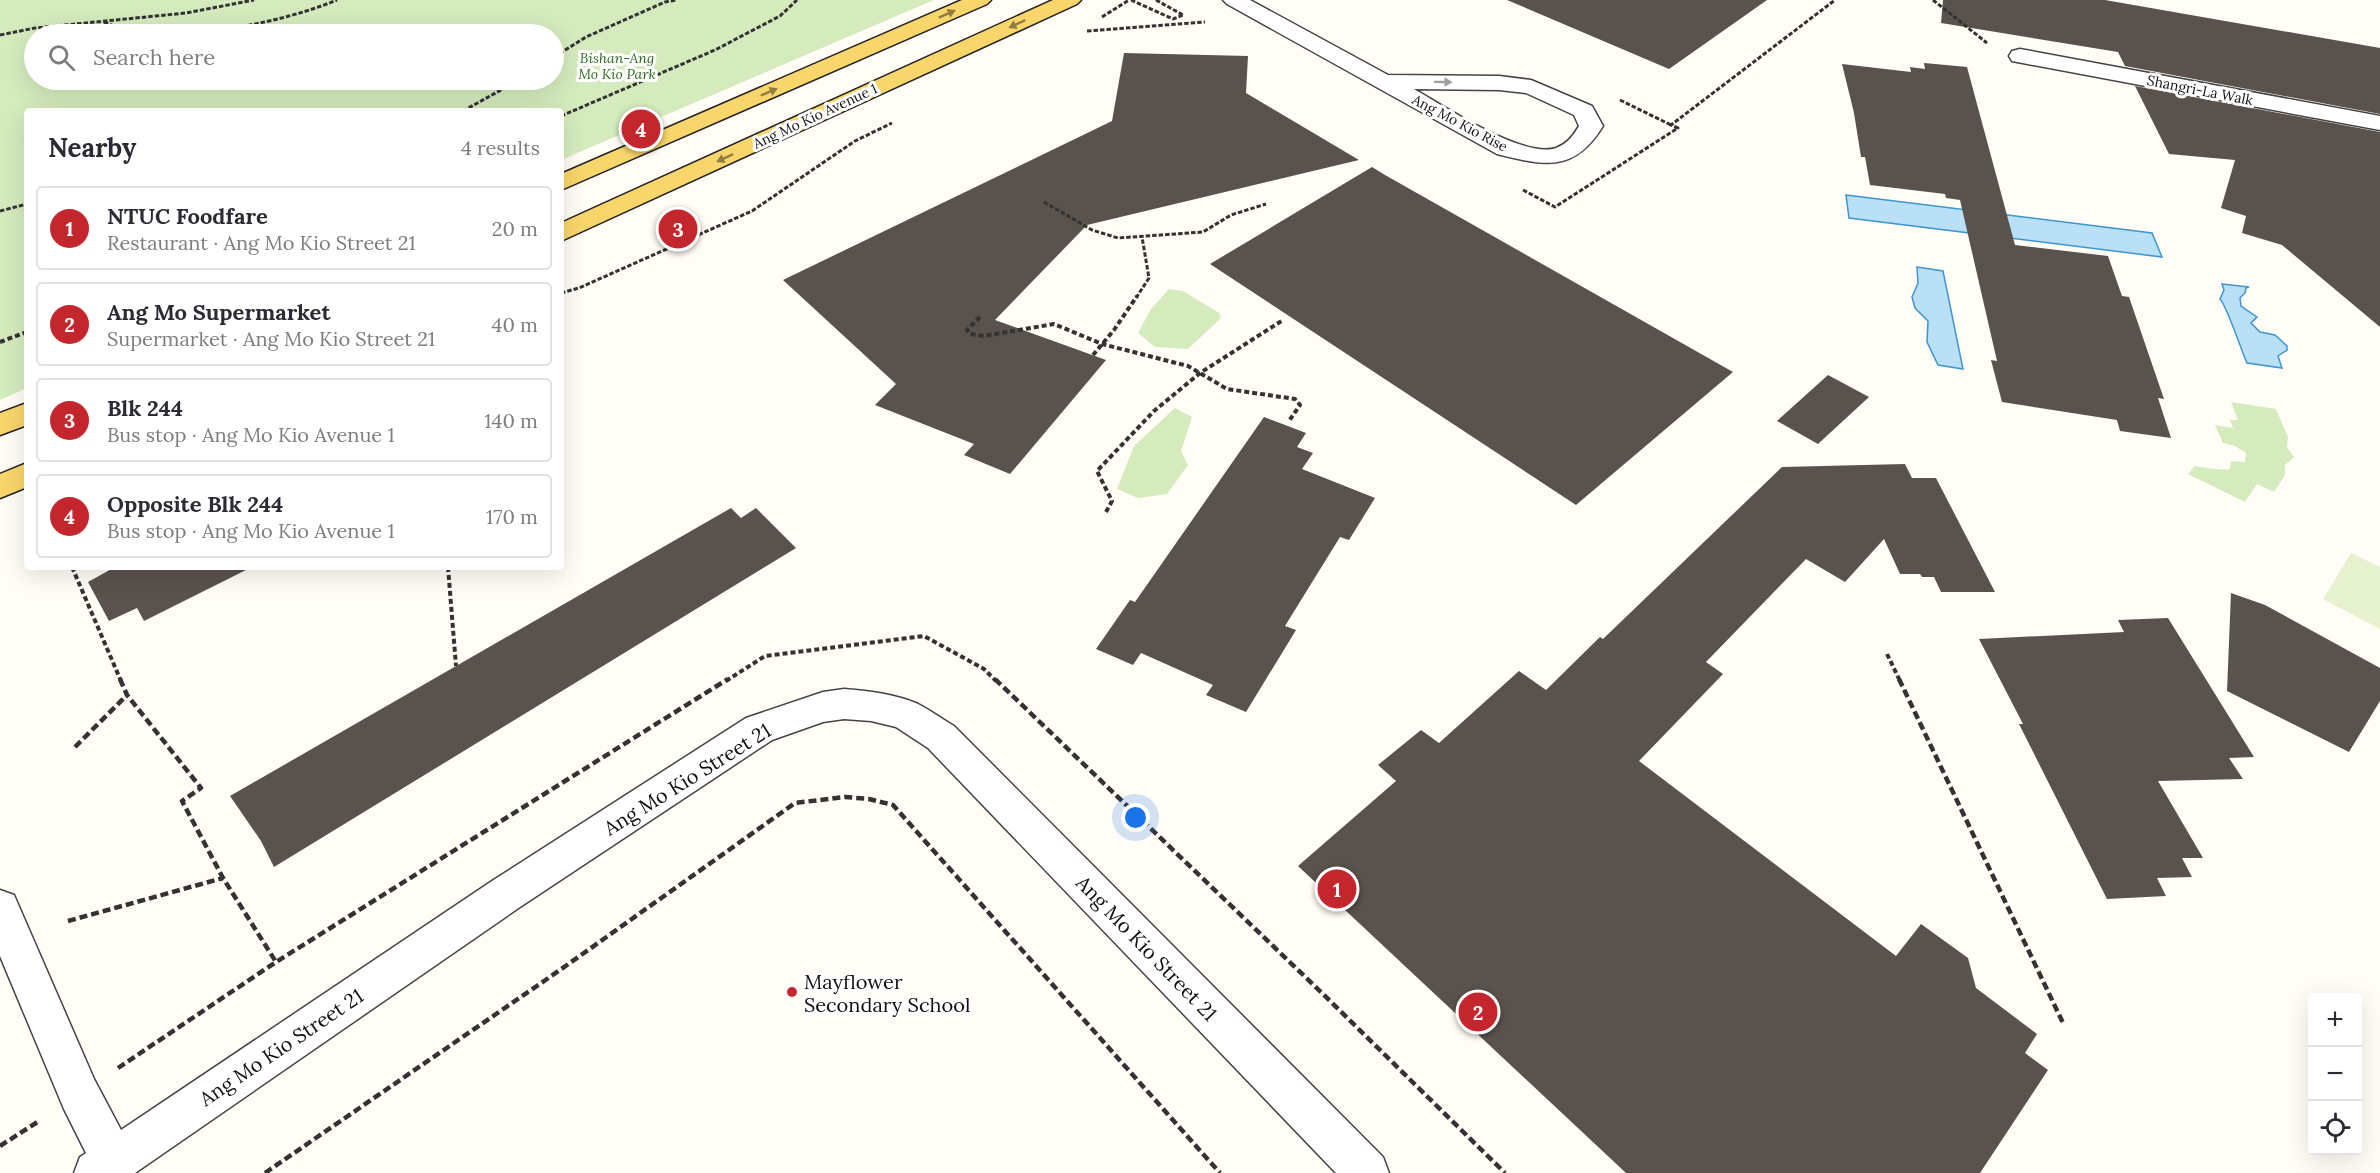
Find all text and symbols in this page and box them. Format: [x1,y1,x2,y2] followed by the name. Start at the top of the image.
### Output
[939,10,956,19] one-way arrow
[1008,19,1025,28] one-way arrow
[24,24,564,90] search box
[45,41,78,74] icon: search
[93,43,215,71] text: Search here
[578,49,656,83] park label: Bishan-Ang Mo Kio Park
[2145,71,2255,109] street label: Shangri-La Walk
[1434,78,1453,87] one-way arrow
[749,79,880,153] street label: Ang Mo Kio Avenue 1
[760,87,778,97] one-way arrow
[1408,90,1511,156] street label: Ang Mo Kio Rise
[622,106,660,152] pin: 4
[48,131,136,164] text: Nearby
[461,135,540,160] text: 4 results
[716,153,733,162] one-way arrow
[107,202,268,230] text: NTUC Foodfare
[658,206,698,252] pin: 3
[65,216,74,241] text: 1
[492,216,538,241] text: 20 m
[107,230,416,255] text: Restaurant · Ang Mo Kio Street 21
[107,298,331,326] text: Ang Mo Supermarket
[64,312,75,337] text: 2
[492,312,538,337] text: 40 m
[107,326,435,351] text: Supermarket · Ang Mo Kio Street 21
[107,394,183,422] text: Blk 244
[64,408,75,433] text: 3
[484,408,538,433] text: 140 m
[107,422,395,447] text: Bus stop · Ang Mo Kio Avenue 1
[107,490,283,518] text: Opposite Blk 244
[64,504,75,529] text: 4
[486,504,538,529] text: 170 m
[107,518,395,543] text: Bus stop · Ang Mo Kio Avenue 1
[598,717,775,841] street label: Ang Mo Kio Street 21
[1121,803,1150,832] your location
[1318,866,1356,912] pin: 1
[1070,869,1223,1026] street label: Ang Mo Kio Street 21
[804,969,970,1017] place label: Mayflower Secondary School
[193,983,368,1112] street label: Ang Mo Kio Street 21
[785,985,799,999] marker: Mayflower Secondary School
[1458,990,1498,1034] pin: 2
[2308,993,2362,1155] map controls
[2308,993,2362,1047] button: +
[2308,1047,2362,1101] button: −
[2308,1101,2362,1155] button: locate

